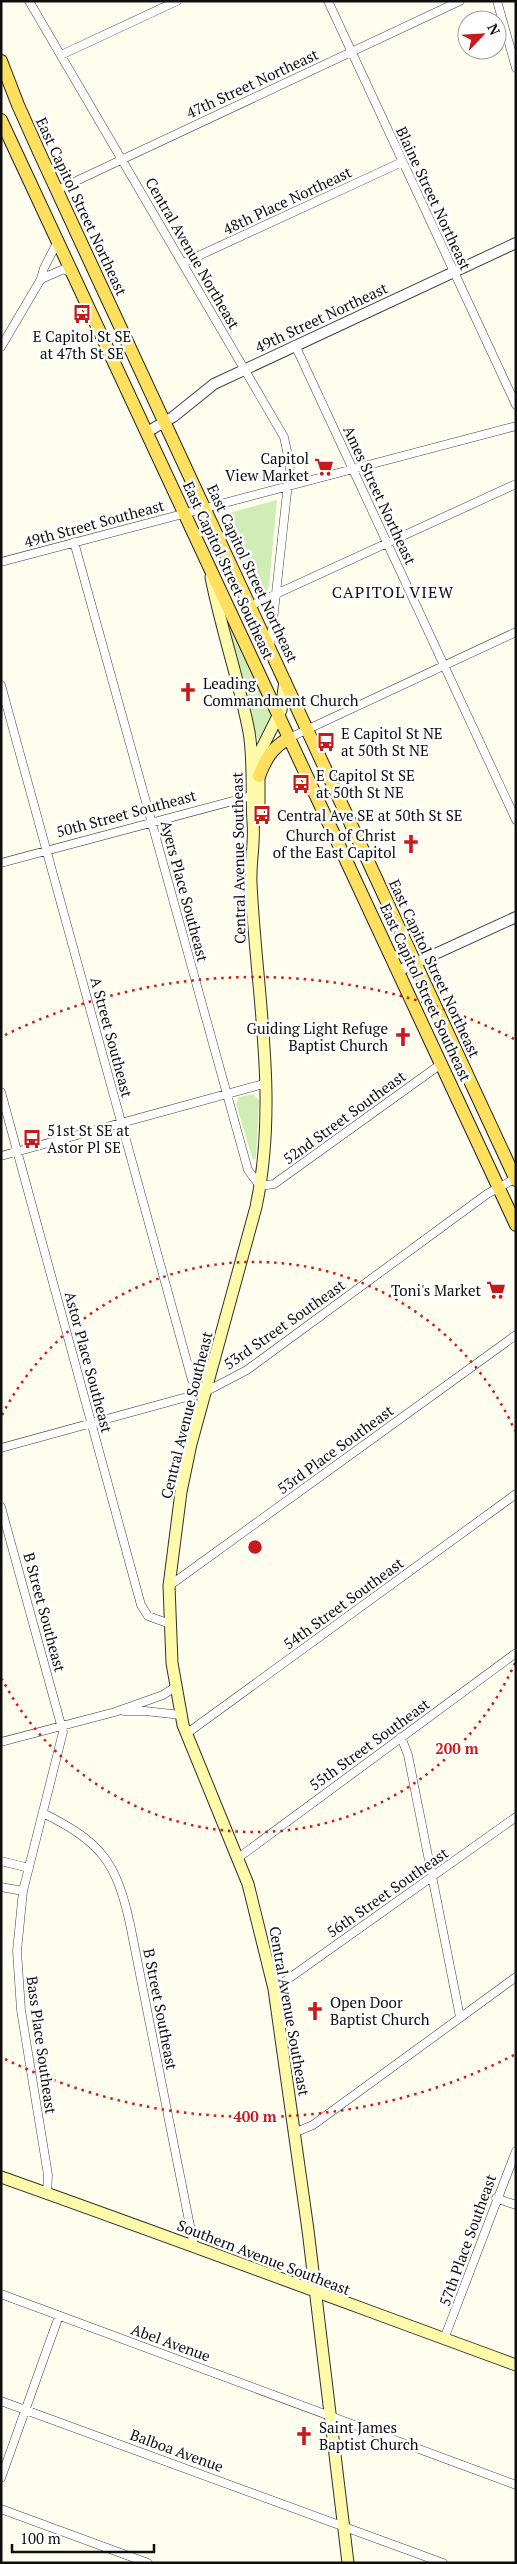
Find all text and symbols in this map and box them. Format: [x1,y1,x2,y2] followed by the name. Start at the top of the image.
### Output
[457,10,507,60] north arrow
[483,20,505,38] text: N
[183,43,322,122] street label: 47th Street Northeast
[32,114,132,299] street label: East Capitol Street Northeast
[392,123,476,273] street label: Blaine Street Northeast
[220,161,355,239] street label: 48th Place Northeast
[141,174,245,333] street label: Central Avenue Northeast
[251,277,391,357] street label: 49th Street Northeast
[71,303,93,325] bus stop icon: E Capitol St SE at 47th St SE
[33,326,131,363] place label: E Capitol St SE at 47th St SE
[339,422,421,568] street label: Ames Street Northeast
[225,448,309,485] place label: Capitol View Market
[313,456,335,478] supermarket icon: Capitol View Market
[179,478,279,663] street label: East Capitol Street Southeast
[203,481,303,666] street label: East Capitol Street Northeast
[22,495,167,551] street label: 49th Street Southeast
[332,581,454,603] district label: CAPITOL VIEW
[203,673,359,710] place label: Leading Commandment Church
[177,681,199,703] church icon: Leading Commandment Church
[341,723,443,760] place label: E Capitol St NE at 50th St NE
[315,731,337,753] bus stop icon: E Capitol St NE at 50th St NE
[316,765,415,802] place label: E Capitol St SE at 50th St NE
[226,772,249,944] street label: Central Avenue Southeast
[290,773,312,795] bus stop icon: E Capitol St SE at 50th St NE
[54,785,199,841] street label: 50th Street Southeast
[251,804,273,826] bus stop icon: Central Ave SE at 50th St SE
[277,805,462,825] place label: Central Ave SE at 50th St SE
[157,818,214,964] street label: Ayers Place Southeast
[273,825,396,862] place label: Church of Christ of the East Capitol
[400,833,422,855] church icon: Church of Christ of the East Capitol
[385,876,485,1061] street label: East Capitol Street Northeast
[376,900,476,1085] street label: East Capitol Street Southeast
[86,975,138,1100] street label: A Street Southeast
[247,1018,388,1055] place label: Guiding Light Refuge Baptist Church
[392,1026,414,1048] church icon: Guiding Light Refuge Baptist Church
[279,1065,410,1168] street label: 52nd Street Southeast
[47,1120,130,1157] place label: 51st St SE at Astor Pl SE
[21,1128,43,1150] bus stop icon: 51st St SE at Astor Pl SE
[219,1274,349,1373] street label: 53rd Street Southeast
[485,1279,507,1301] supermarket icon: Toni's Market
[391,1280,481,1300] place label: Toni's Market
[61,1289,118,1435] street label: Astor Place Southeast
[156,1329,217,1501] street label: Central Avenue Southeast
[273,1400,398,1498] street label: 53rd Place Southeast
[246,1538,264,1556] centre of rings
[19,1550,71,1674] street label: B Street Southeast
[279,1552,408,1653] street label: 54th Street Southeast
[305,1693,434,1794] street label: 55th Street Southeast
[435,1738,479,1758] text: 200 m
[322,1842,452,1942] street label: 56th Street Southeast
[265,1925,315,2098] street label: Central Avenue Southeast
[139,1947,183,2072] street label: B Street Southeast
[22,1975,62,2116] street label: Bass Place Southeast
[330,1992,430,2029] place label: Open Door Baptist Church
[304,2000,326,2022] church icon: Open Door Baptist Church
[233,2106,277,2126] text: 400 m
[434,2171,500,2309] street label: 57th Place Southeast
[174,2215,354,2299] street label: Southern Avenue Southeast
[129,2318,213,2366] street label: Abel Avenue
[319,2417,419,2454] place label: Saint James Baptist Church
[128,2424,226,2476] street label: Balboa Avenue
[293,2425,315,2447] church icon: Saint James Baptist Church
[12,2522,155,2554] scale bar
[20,2528,61,2548] text: 100 m

